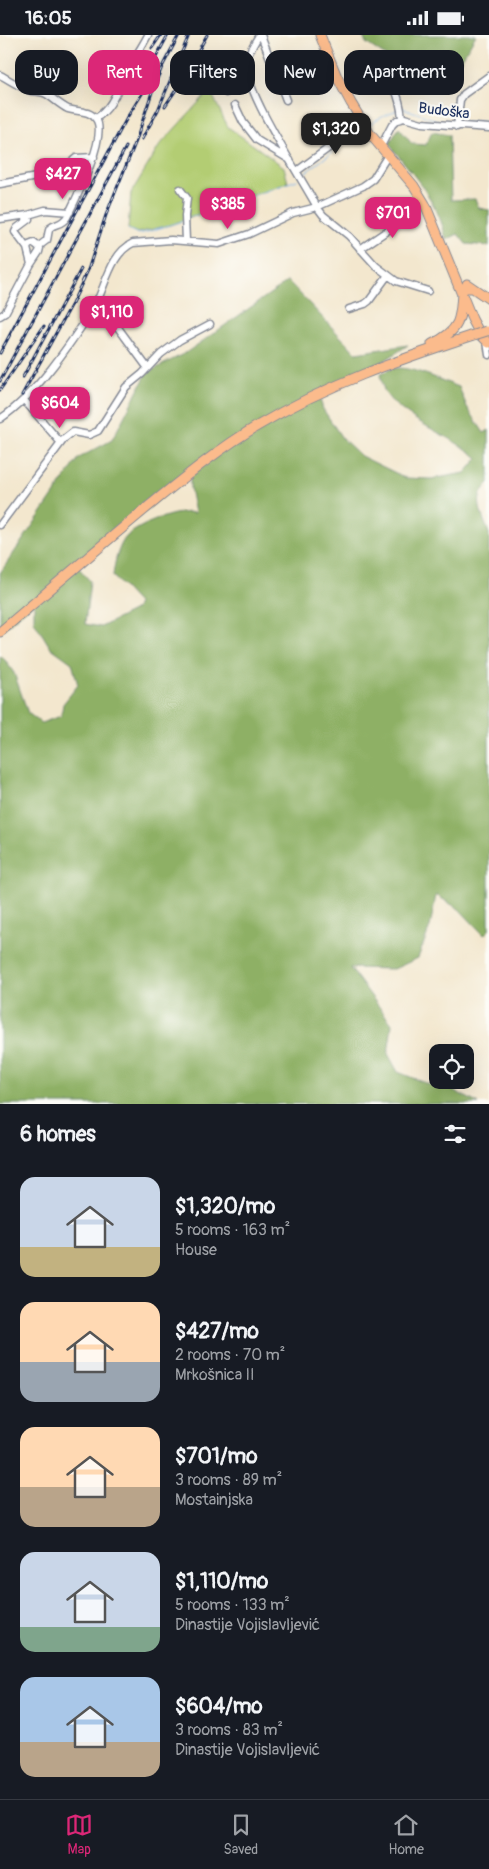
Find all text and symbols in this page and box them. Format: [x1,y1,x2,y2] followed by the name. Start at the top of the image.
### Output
[25,6,72,30] text: 16:05
[15,50,78,95] chip: Buy
[88,50,160,95] chip: Rent
[170,50,255,95] chip: Filters
[265,50,334,95] chip: New
[344,50,464,95] chip: Apartment
[417,98,471,124] street label: Budoška
[295,113,377,155] pin: $1,320
[312,119,360,139] text: $1,320
[33,157,93,200] pin: $427
[45,164,81,184] text: $427
[198,187,258,230] pin: $385
[211,194,245,214] text: $385
[363,197,423,239] pin: $701
[376,203,410,223] text: $701
[71,295,153,338] pin: $1,110
[91,302,133,322] text: $1,110
[30,387,90,429] pin: $604
[41,393,79,413] text: $604
[429,1044,474,1089] map controls
[429,1044,474,1089] button: locate
[441,1120,469,1148] icon: filters
[20,1121,96,1148] text: 6 homes
[175,1193,275,1220] text: $1,320/mo
[60,1197,120,1257] icon: home
[175,1220,290,1240] text: 5 rooms · 163 m²
[175,1240,217,1260] text: House
[175,1318,259,1345] text: $427/mo
[60,1322,120,1382] icon: home
[175,1345,285,1365] text: 2 rooms · 70 m²
[175,1365,255,1385] text: Mrkošnica II
[175,1443,258,1470] text: $701/mo
[60,1447,120,1507] icon: home
[175,1470,282,1490] text: 3 rooms · 89 m²
[175,1490,253,1510] text: Mostainjska
[175,1568,268,1595] text: $1,110/mo
[60,1572,120,1632] icon: home
[175,1595,290,1615] text: 5 rooms · 133 m²
[175,1615,320,1635] text: Dinastije Vojislavljević
[175,1693,263,1720] text: $604/mo
[60,1697,120,1757] icon: home
[175,1720,283,1740] text: 3 rooms · 83 m²
[175,1740,320,1760] text: Dinastije Vojislavljević
[65,1811,93,1858] tab: Map
[223,1811,258,1858] tab: Saved
[389,1811,424,1858] tab: Home

